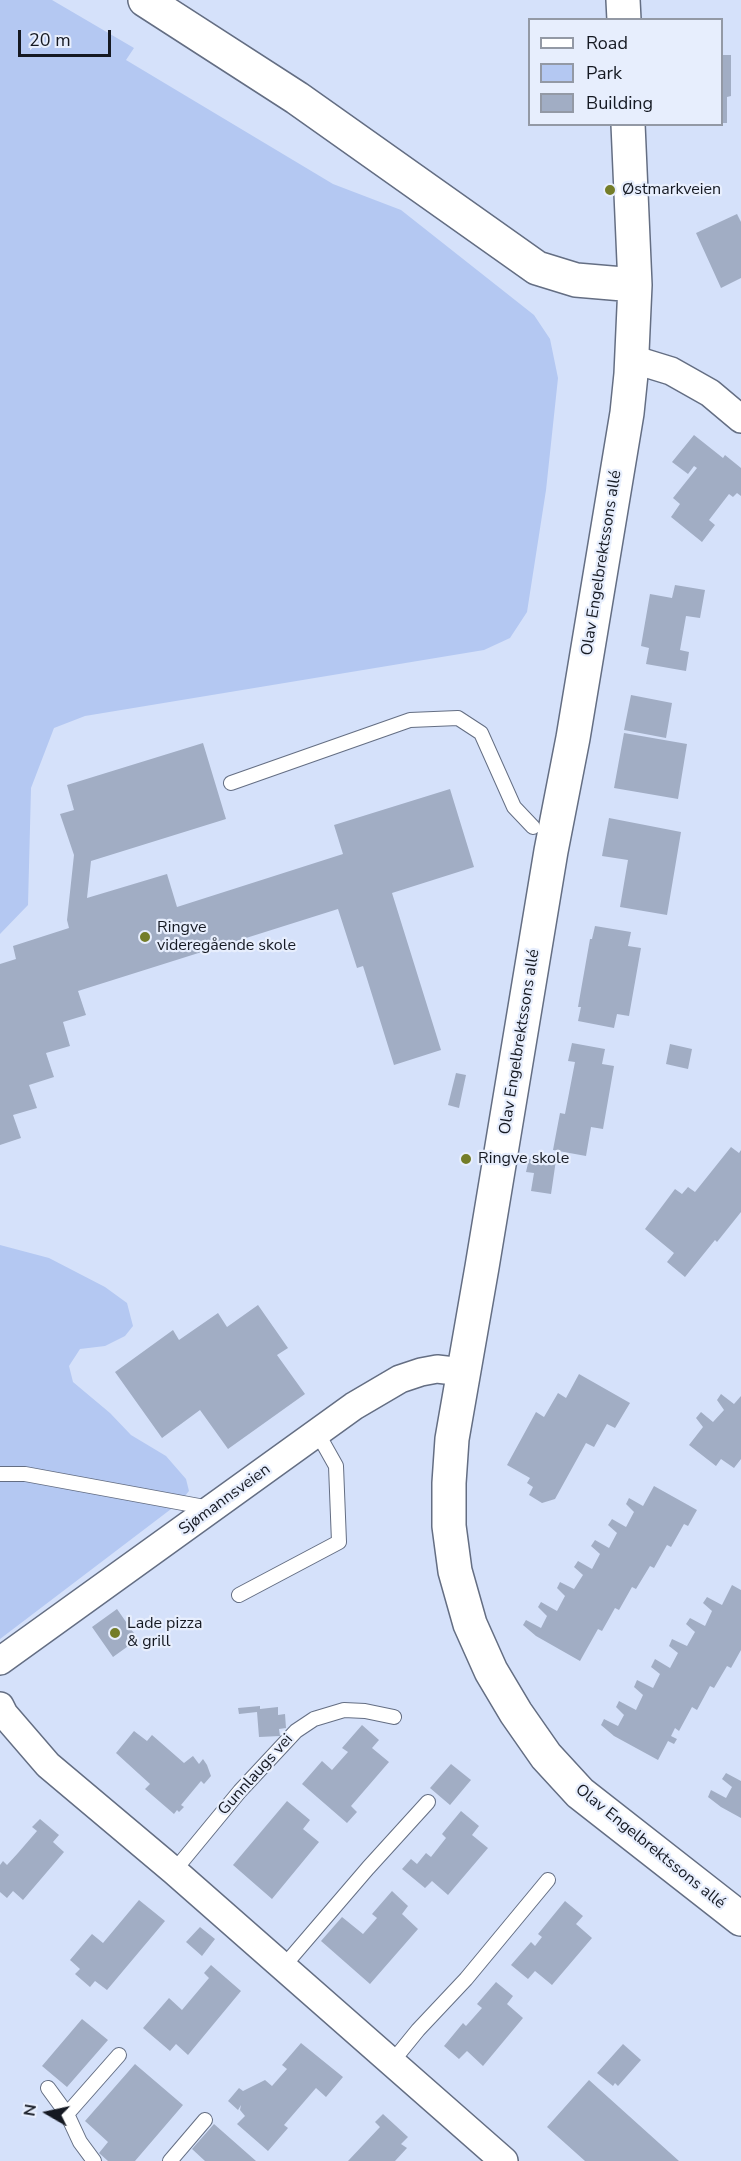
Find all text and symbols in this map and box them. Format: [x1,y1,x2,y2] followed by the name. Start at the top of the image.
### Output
[21,18,114,56] scale bar
[528,18,723,126] legend
[29,28,71,52] text: 20 m
[586,31,628,55] text: Road
[586,61,622,85] text: Park
[586,91,653,115] text: Building
[622,180,721,200] place label: Østmarkveien
[603,183,617,197] marker: Østmarkveien
[578,469,626,657] street label: Olav Engelbrektssons allé
[157,918,296,956] place label: Ringve videregående skole
[138,930,152,944] marker: Ringve videregående skole
[496,948,544,1136] street label: Olav Engelbrektssons allé
[478,1149,569,1169] place label: Ringve skole
[459,1152,473,1166] marker: Ringve skole
[176,1460,274,1540] street label: Sjømannsveien
[127,1614,202,1652] place label: Lade pizza & grill
[108,1626,122,1640] marker: Lade pizza & grill
[215,1730,297,1820] street label: Gunnlaugs vei
[571,1781,729,1913] street label: Olav Engelbrektssons allé
[18,2083,78,2143] north arrow
[18,2103,42,2118] text: N

